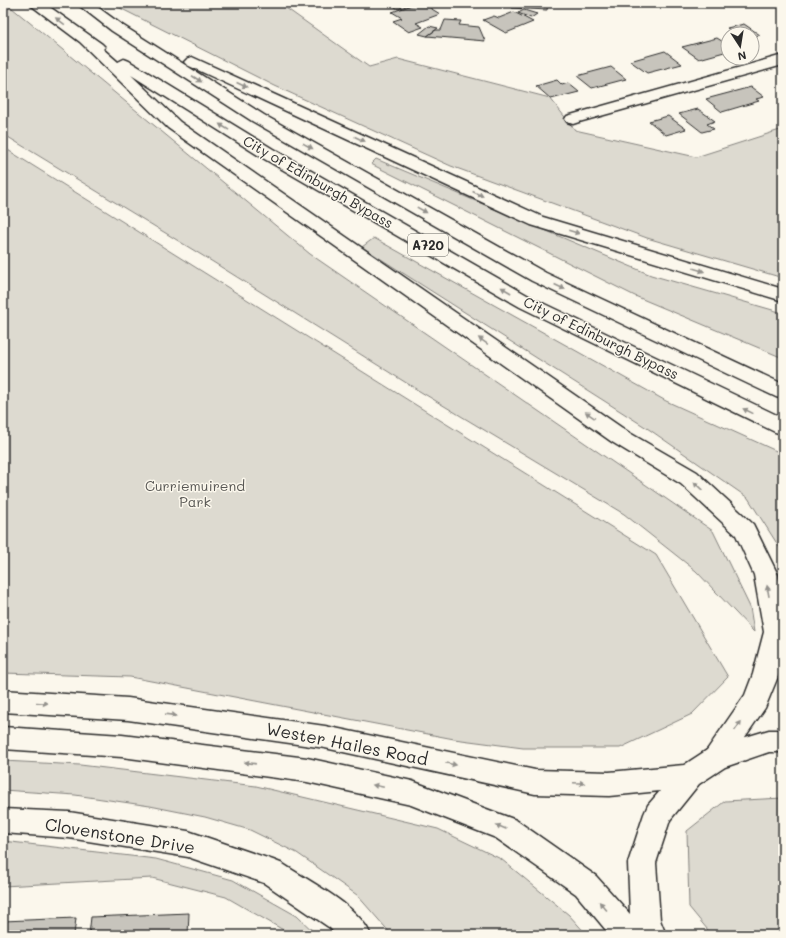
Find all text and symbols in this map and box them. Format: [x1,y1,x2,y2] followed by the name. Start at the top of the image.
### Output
[55,17,66,25] one-way arrow
[720,26,760,66] north arrow
[737,48,748,64] text: N
[192,75,202,83] one-way arrow
[236,82,247,88] one-way arrow
[219,123,229,131] one-way arrow
[240,131,397,232] street label: City of Edinburgh Bypass
[354,136,365,142] one-way arrow
[302,143,314,150] one-way arrow
[472,191,483,197] one-way arrow
[416,207,427,214] one-way arrow
[569,229,581,235] one-way arrow
[408,234,448,256] road number: A720
[693,267,705,273] one-way arrow
[554,284,565,290] one-way arrow
[500,287,512,294] one-way arrow
[520,292,682,383] street label: City of Edinburgh Bypass
[478,337,488,345] one-way arrow
[742,408,753,414] one-way arrow
[584,411,595,419] one-way arrow
[145,476,245,511] park label: Curriemuirend Park
[693,481,703,491] one-way arrow
[765,585,771,597] one-way arrow
[36,700,48,707] one-way arrow
[165,712,177,718] one-way arrow
[264,717,430,770] street label: Wester Hailes Road
[734,720,742,731] one-way arrow
[244,760,256,766] one-way arrow
[445,761,457,767] one-way arrow
[573,780,586,786] one-way arrow
[372,782,384,788] one-way arrow
[44,812,197,858] street label: Clovenstone Drive
[495,824,506,830] one-way arrow
[599,900,608,911] one-way arrow

